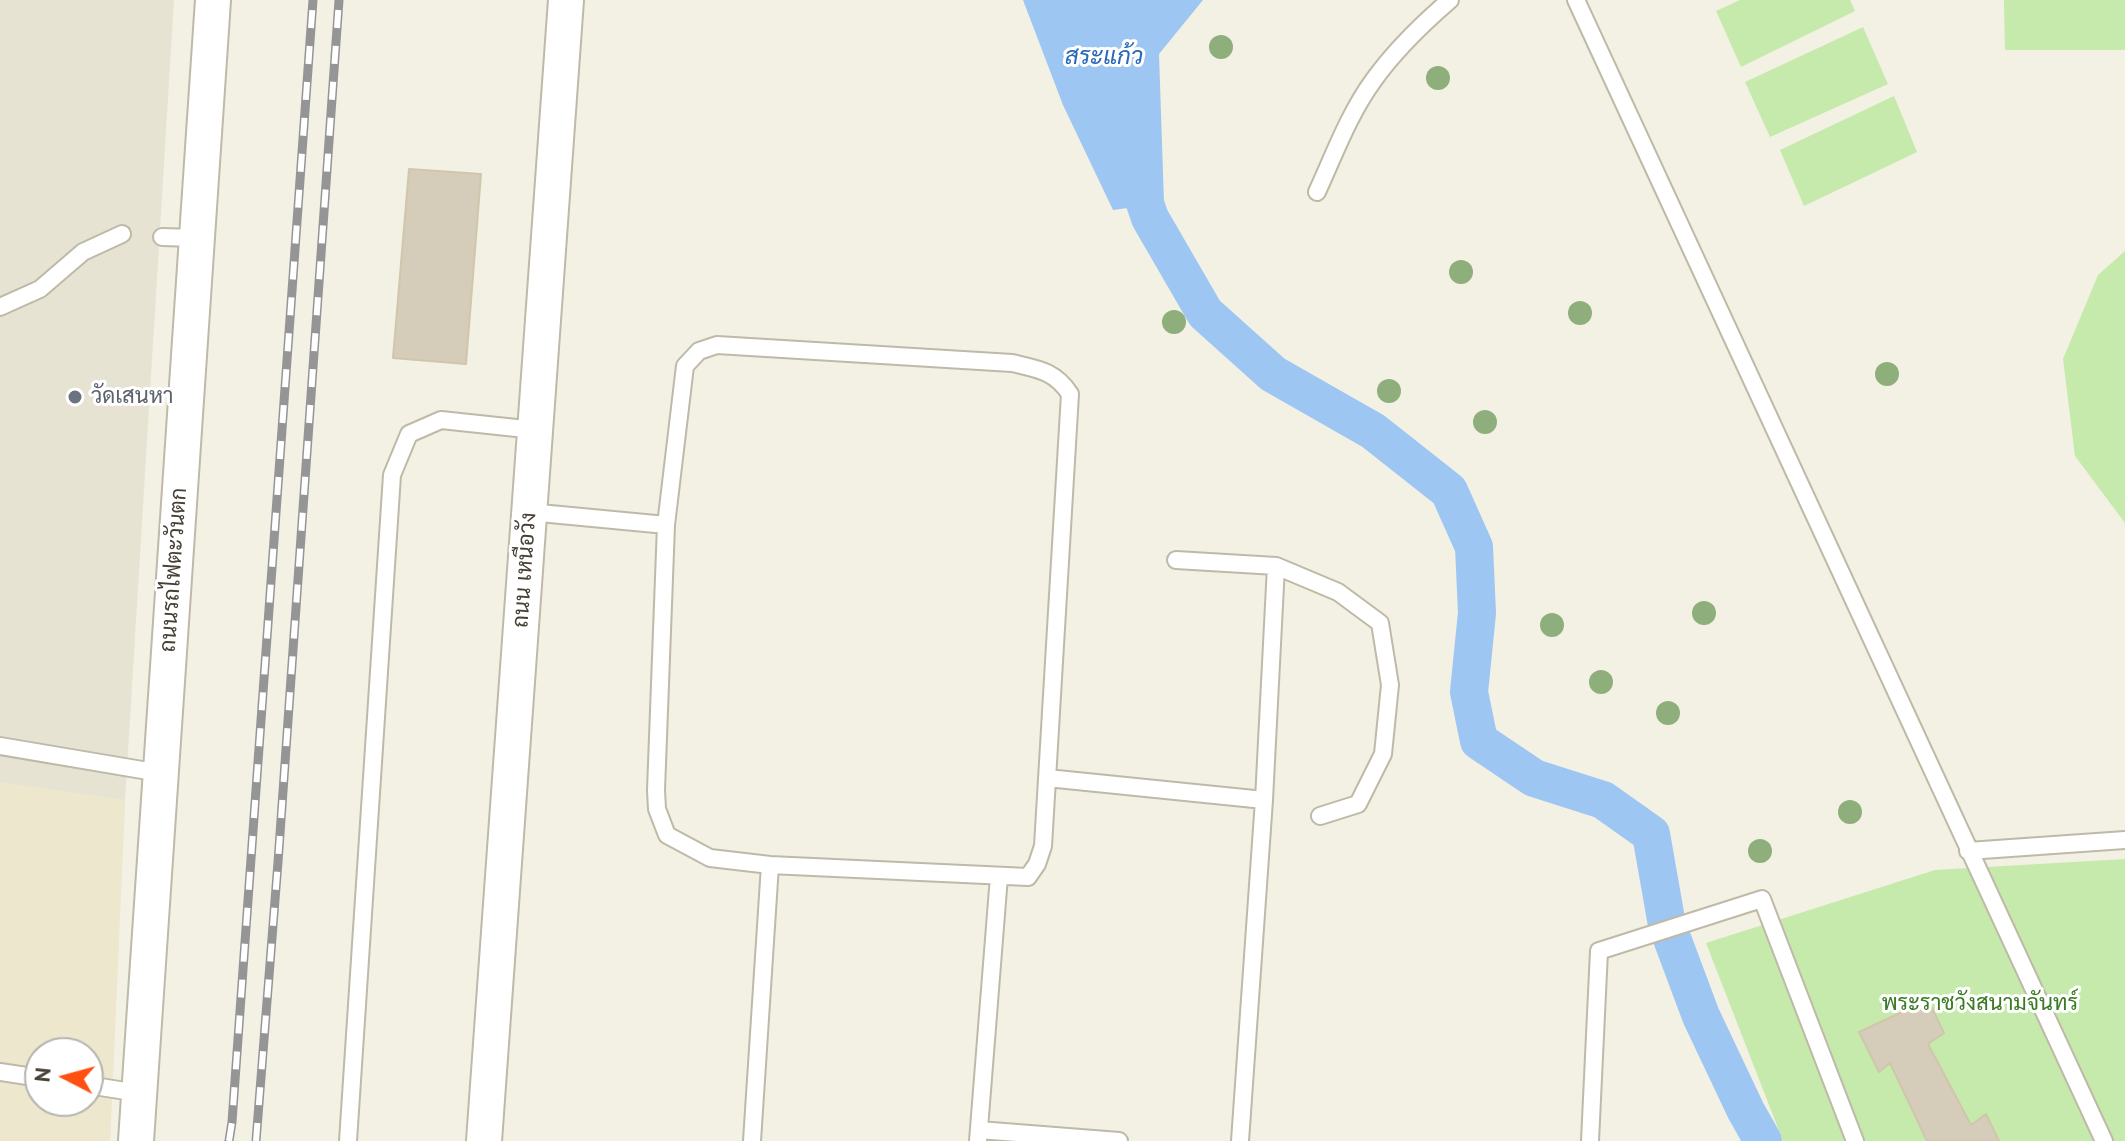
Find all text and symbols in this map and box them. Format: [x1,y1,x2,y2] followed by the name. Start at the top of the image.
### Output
[1065,43,1143,71] water label: สระแก้ว
[91,384,174,410] place label: วัดเสนหา
[66,388,84,406] marker: วัดเสนหา
[155,487,193,653] street label: ถนนรถไฟตะวันตก
[508,511,542,629] street label: ถนน เหนือวัง
[1882,991,2078,1017] park label: พระราชวังสนามจันทร์
[24,1037,104,1117] north arrow
[27,1066,57,1083] text: N

